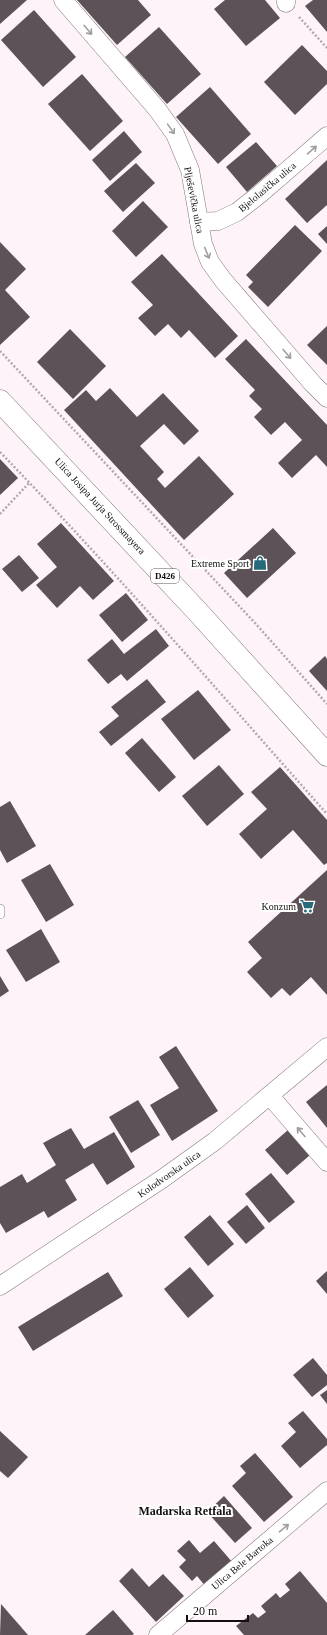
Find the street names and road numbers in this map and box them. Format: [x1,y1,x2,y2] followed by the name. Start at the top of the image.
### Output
[236,159,298,214] street label: Bjelolasička ulica
[182,166,206,235] street label: Plješevička ulica
[53,456,148,557] street label: Ulica Josipa Jurja Strossmayera
[151,569,179,583] road number: D426
[136,1148,203,1200] street label: Kolodvorska ulica
[209,1534,275,1592] street label: Ulica Bele Bartoka

